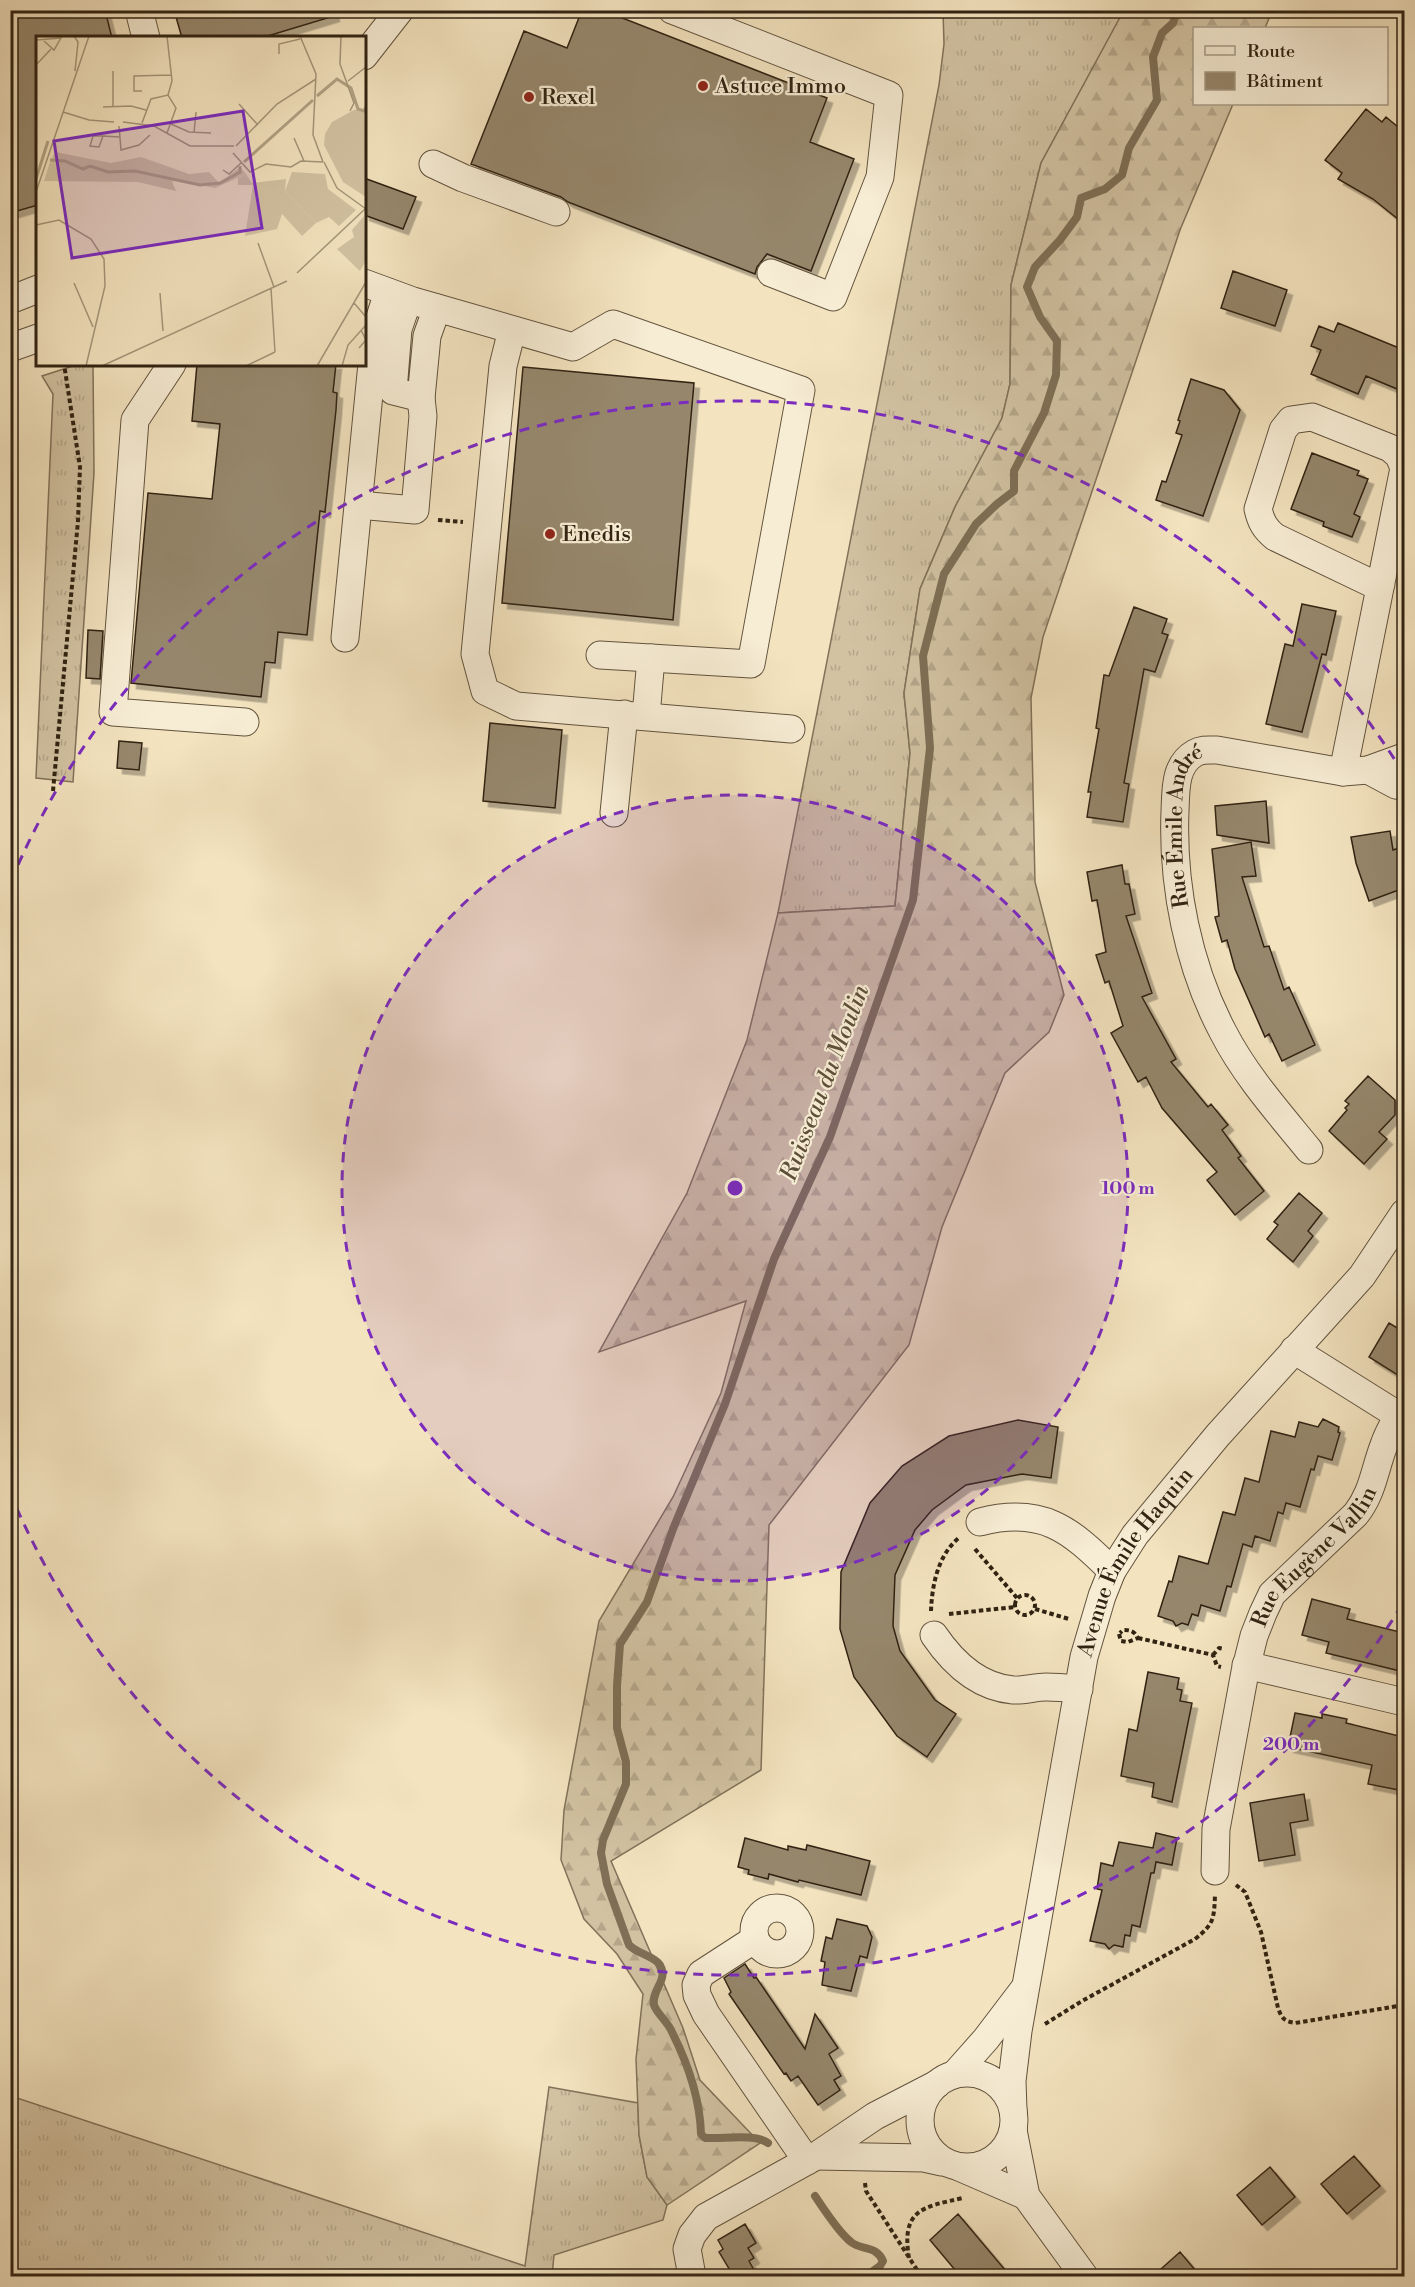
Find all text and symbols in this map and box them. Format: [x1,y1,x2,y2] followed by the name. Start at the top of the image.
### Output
[1193,27,1388,105] legend
[36,36,366,366] inset map
[1247,40,1295,63] text: Route
[1246,70,1324,93] text: Bâtiment
[714,73,846,100] place label: Astuce Immo
[696,79,710,93] marker: Astuce Immo
[541,84,596,111] place label: Rexel
[522,90,536,104] marker: Rexel
[562,521,631,548] place label: Enedis
[543,527,557,541] marker: Enedis
[1161,738,1207,910] street label: Rue Émile André
[773,980,876,1186] water label: Ruisseau du Moulin
[1101,1177,1155,1200] text: 100 m
[725,1178,745,1198] centre of rings
[1071,1462,1199,1661] street label: Avenue Émile Haquin
[1245,1483,1383,1631] street label: Rue Eugène Vallin
[1263,1733,1320,1756] text: 200 m

